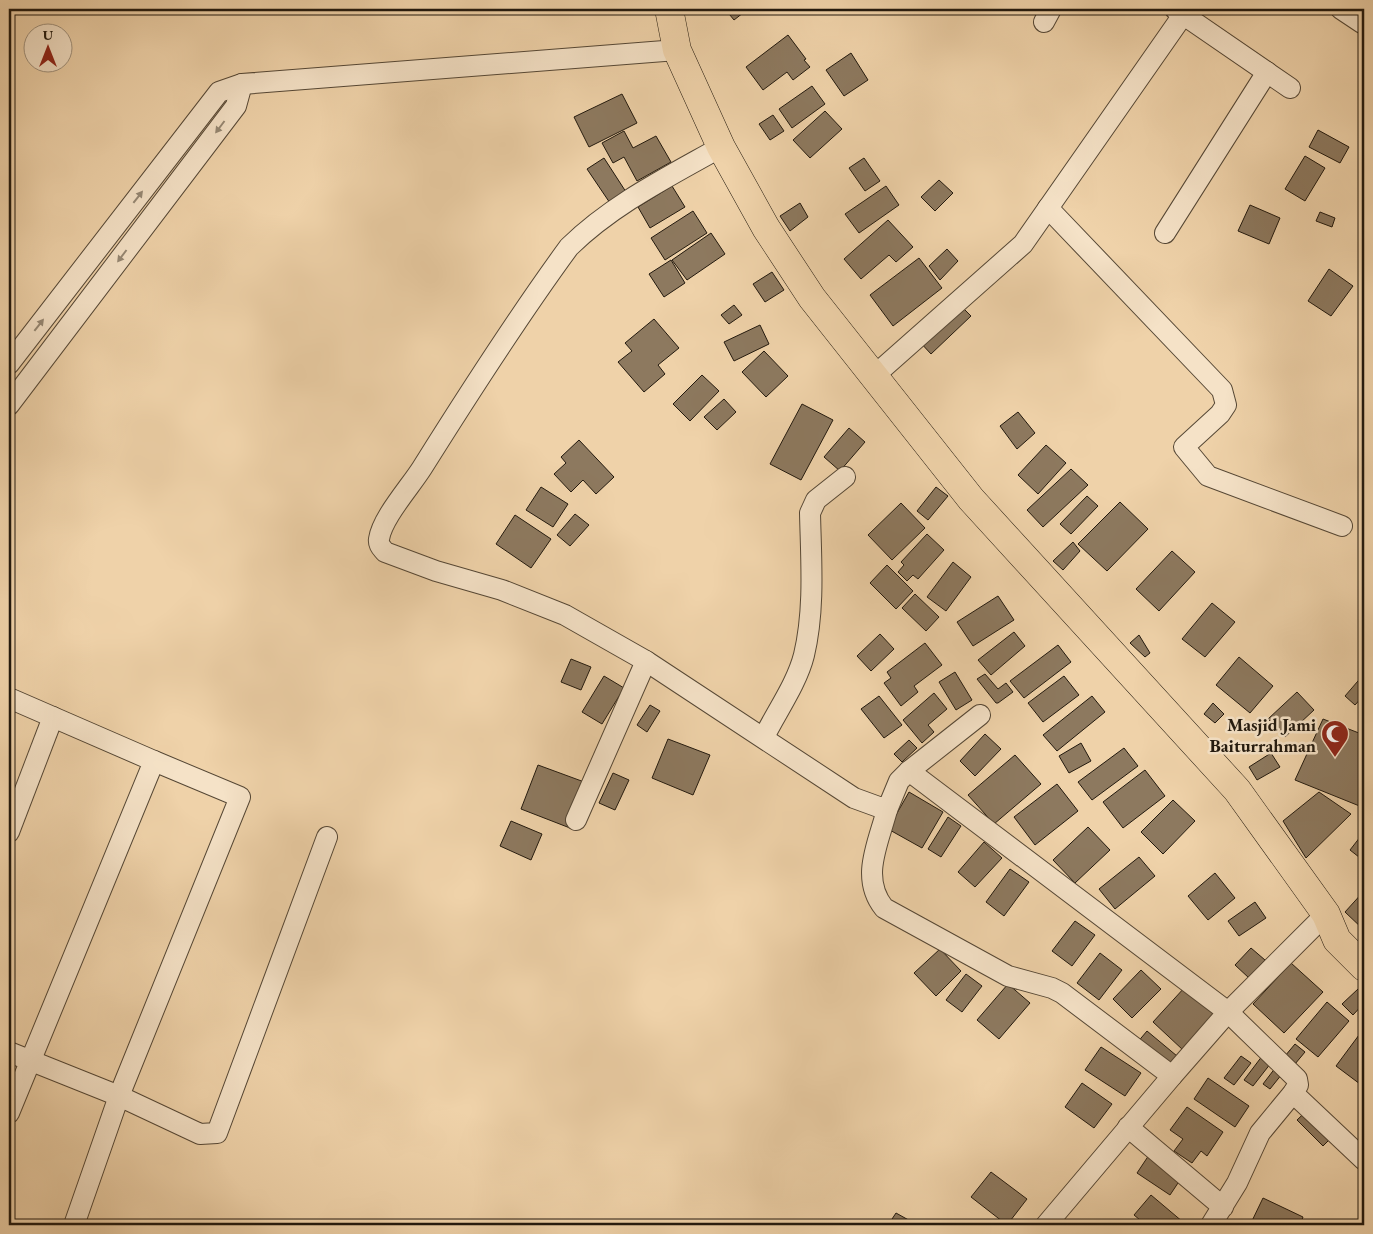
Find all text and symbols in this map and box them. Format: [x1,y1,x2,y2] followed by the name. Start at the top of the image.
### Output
[22,22,72,72] north arrow
[43,26,54,44] text: U
[215,120,226,133] one-way arrow
[133,190,143,204] one-way arrow
[117,249,127,263] one-way arrow
[33,319,44,332] one-way arrow
[1209,713,1317,757] place label: Masjid Jami Baiturrahman
[1320,719,1350,758] mosque icon: Masjid Jami Baiturrahman

